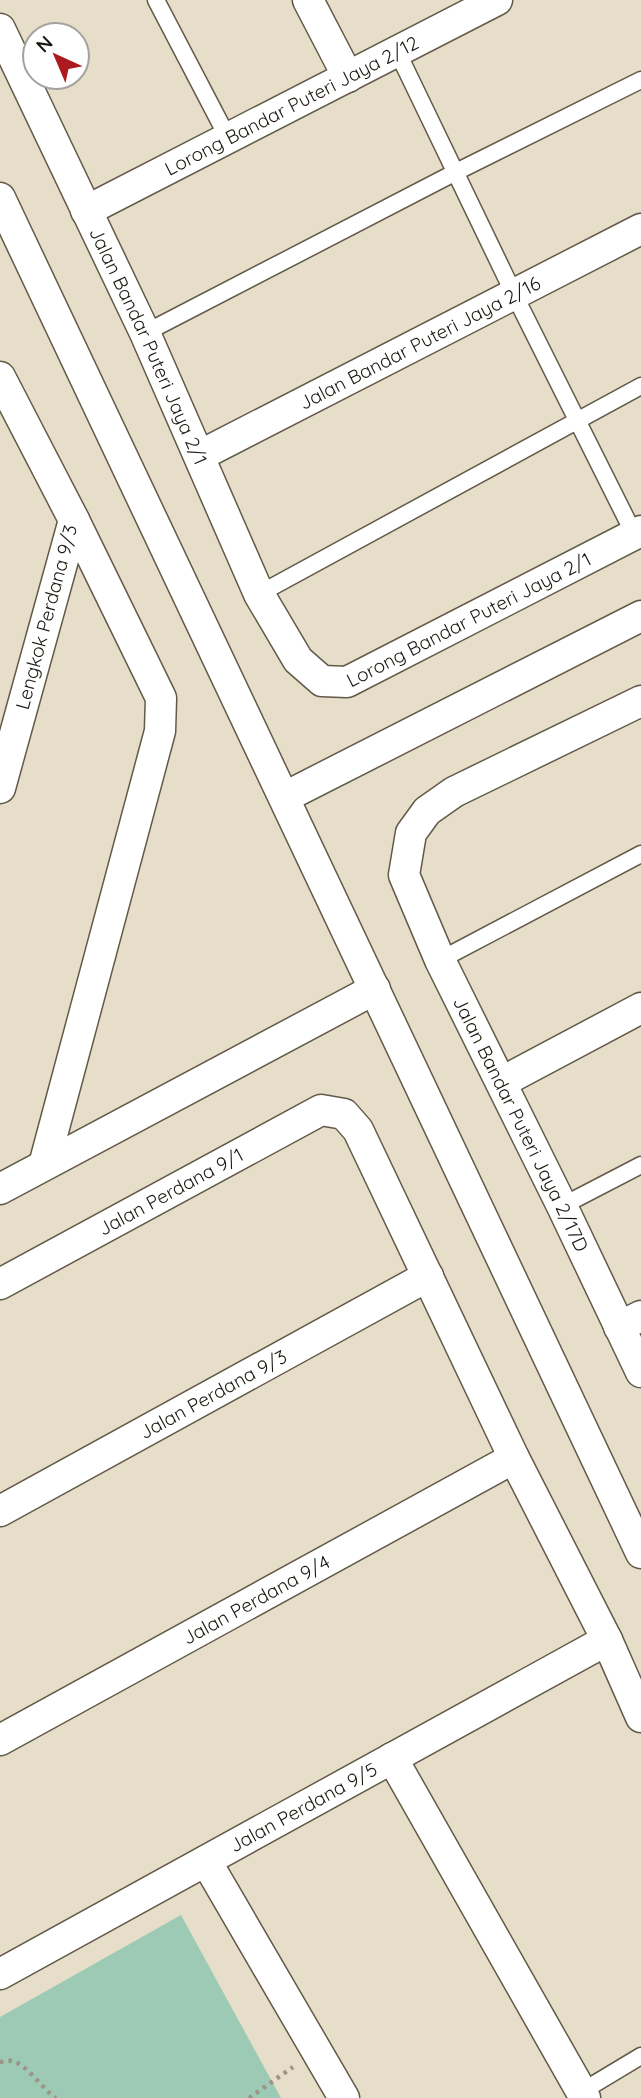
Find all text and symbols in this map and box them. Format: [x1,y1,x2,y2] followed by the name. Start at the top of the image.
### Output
[21,21,91,91] north arrow
[31,30,58,57] text: N
[161,30,422,181] street label: Lorong Bandar Puteri Jaya 2/12
[84,223,213,468] street label: Jalan Bandar Puteri Jaya 2/1
[295,271,544,415] street label: Jalan Bandar Puteri Jaya 2/16
[10,522,82,712] street label: Lengkok Perdana 9/3
[342,547,595,692] street label: Lorong Bandar Puteri Jaya 2/1
[448,992,594,1255] street label: Jalan Bandar Puteri Jaya 2/17D
[94,1143,247,1241] street label: Jalan Perdana 9/1
[135,1344,291,1444] street label: Jalan Perdana 9/3
[178,1549,334,1650] street label: Jalan Perdana 9/4
[225,1757,381,1857] street label: Jalan Perdana 9/5

